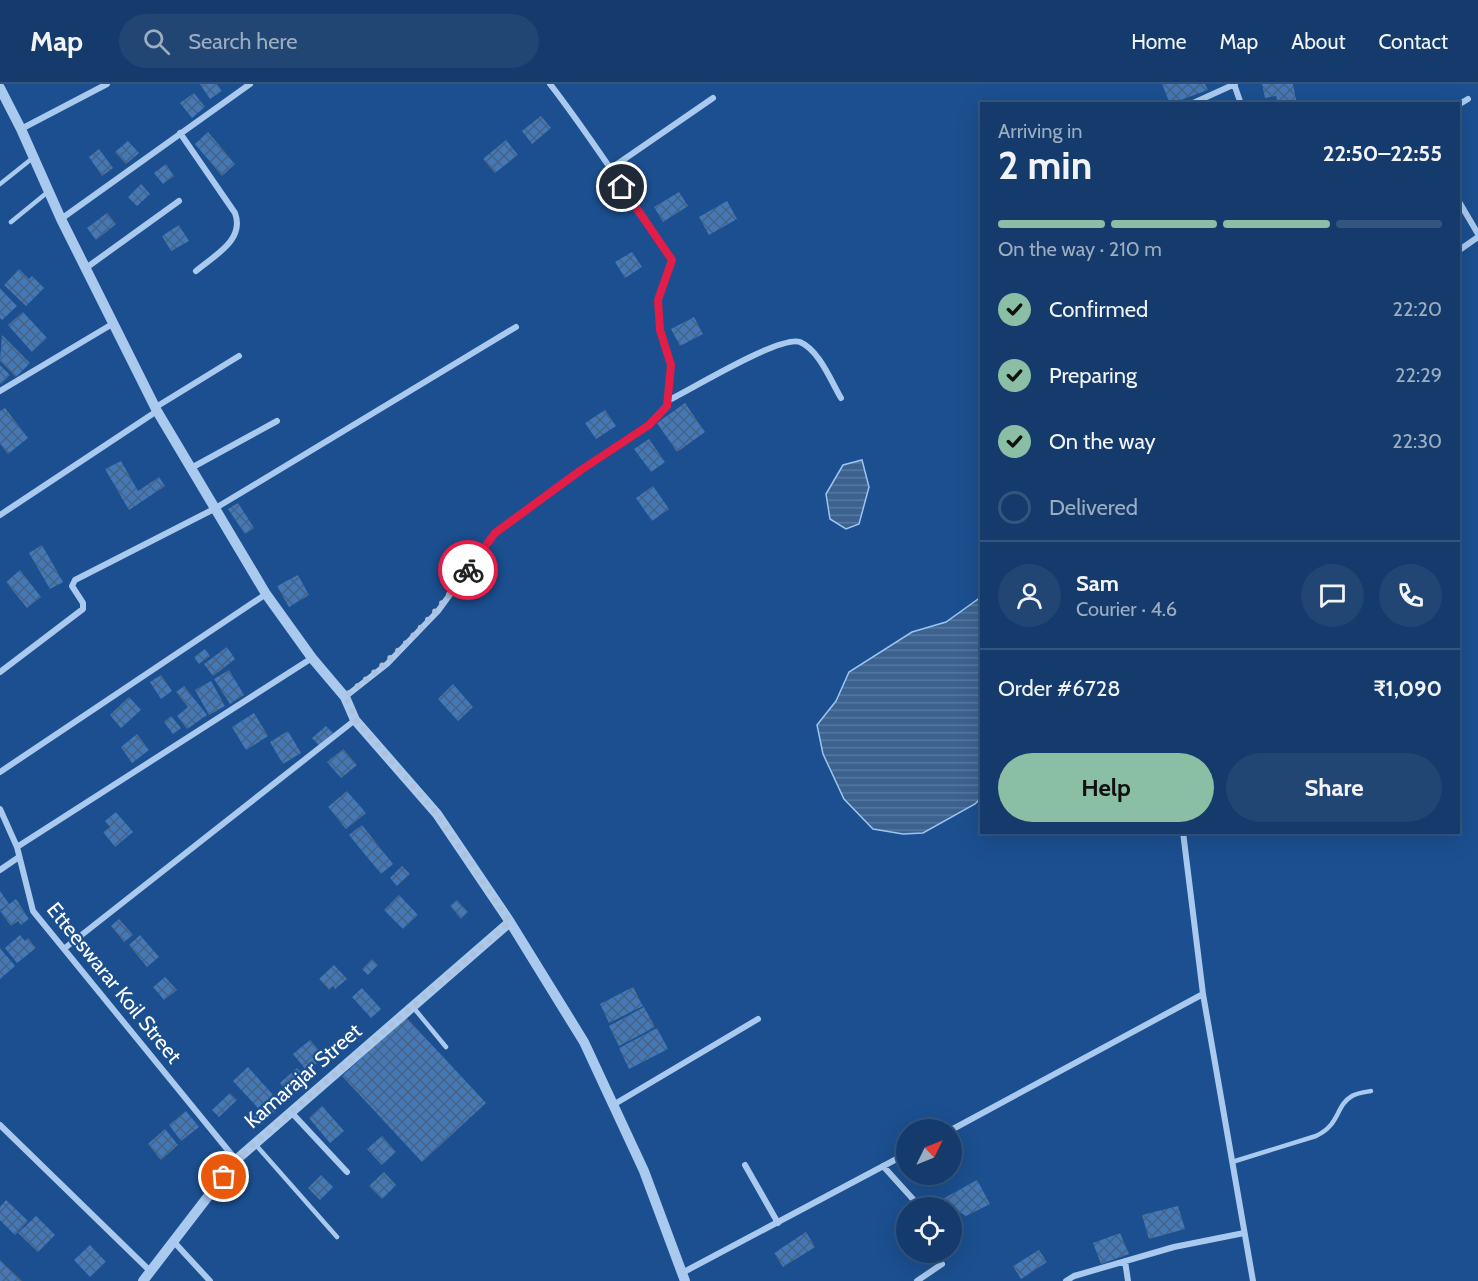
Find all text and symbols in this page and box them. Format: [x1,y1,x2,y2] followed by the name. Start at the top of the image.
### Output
[119,14,539,68] search box
[30,24,83,58] text: Map
[140,25,173,58] icon: search
[188,28,297,55] text: Search here
[1131,29,1187,54] text: Home
[1220,29,1258,54] text: Map
[1291,29,1345,54] text: About
[1378,29,1448,54] text: Contact
[998,119,1082,143] text: Arriving in
[1323,140,1442,167] text: 22:50–22:55
[998,141,1092,189] text: 2 min
[596,161,647,212] pin
[605,170,638,203] icon: home
[998,237,1162,261] text: On the way · 210 m
[998,293,1031,326] icon: check
[1049,296,1148,323] text: Confirmed
[1392,297,1442,321] text: 22:20
[998,359,1031,392] icon: check
[1049,362,1137,389] text: Preparing
[1395,363,1442,387] text: 22:29
[998,425,1031,458] icon: check
[1049,428,1156,455] text: On the way
[1392,429,1442,453] text: 22:30
[1049,494,1138,521] text: Delivered
[438,540,498,600] courier
[452,554,485,587] icon: bike
[998,564,1061,627] button: person
[1301,564,1364,627] button: chat
[1379,564,1442,627] button: phone
[1076,570,1119,597] text: Sam
[1076,597,1177,621] text: Courier · 4.6
[998,675,1121,702] text: Order #6728
[1374,675,1442,702] text: ₹1,090
[998,753,1214,822] button: Help
[1226,753,1442,822] button: Share
[42,897,187,1068] street label: Etteeswarar Koil Street
[239,1018,367,1134] street label: Kamarajar Street
[896,1119,962,1185] north arrow
[896,1119,962,1263] map controls
[198,1151,249,1202] pin
[207,1160,240,1193] icon: bag
[896,1197,962,1263] button: locate

